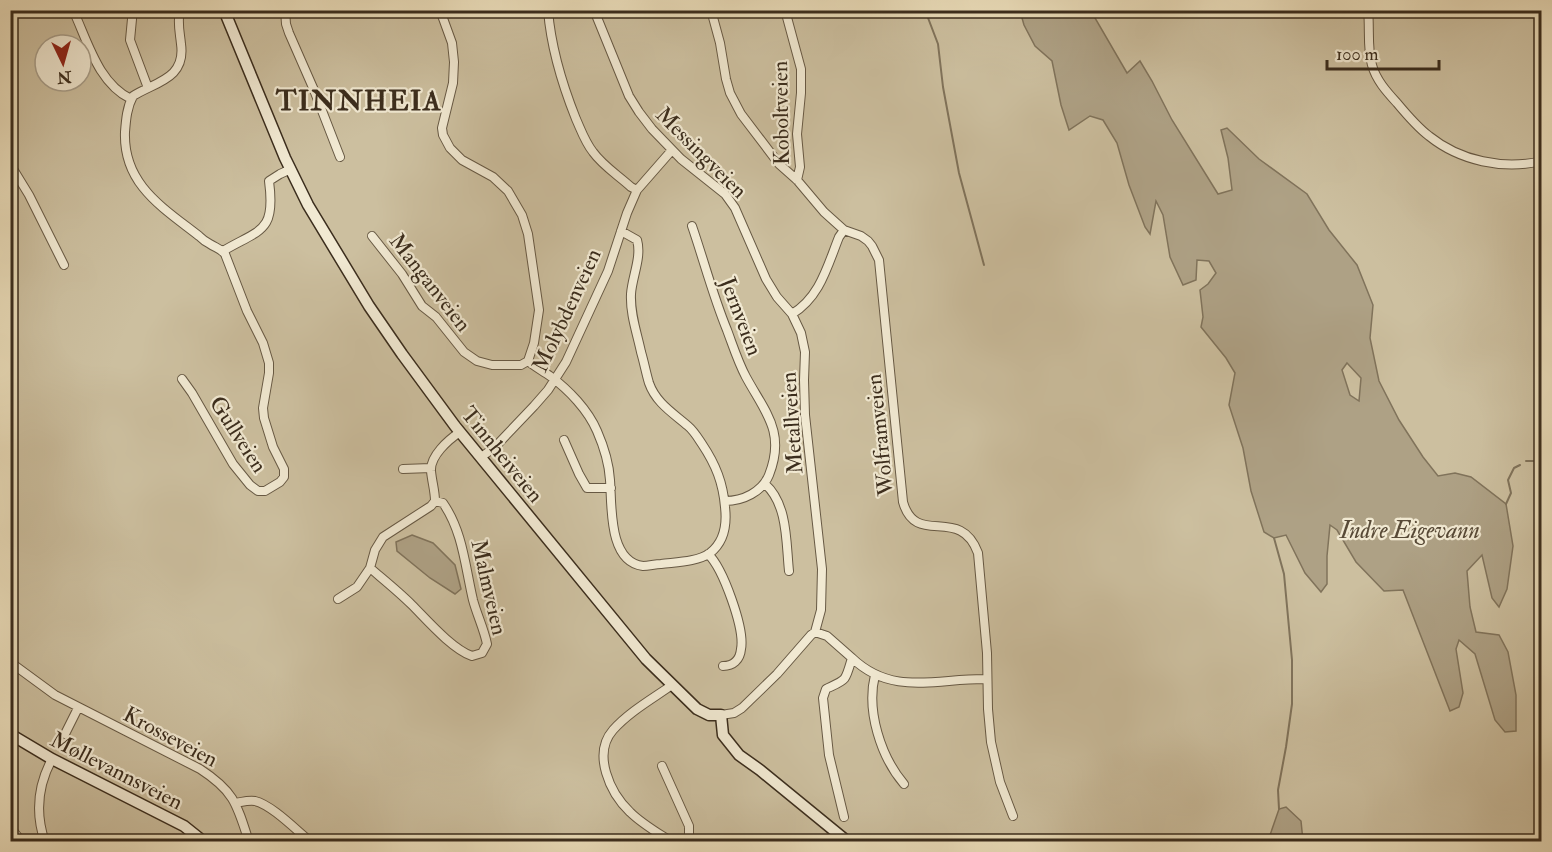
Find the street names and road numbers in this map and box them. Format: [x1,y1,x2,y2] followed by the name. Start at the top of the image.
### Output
[766,61,796,165] street label: Koboltveien
[650,101,753,204] street label: Messingveien
[383,228,477,337] street label: Manganveien
[526,244,608,377] street label: Molybdenveien
[713,272,769,360] street label: Jernveien
[774,371,810,475] street label: Metallveien
[860,373,900,498] street label: Wolframveien
[203,391,273,478] street label: Gullveien
[455,401,550,508] street label: Tinnheiveien
[464,537,514,638] street label: Malmveien
[118,700,223,773] street label: Krosseveien
[46,725,188,816] street label: Møllevannsveien

